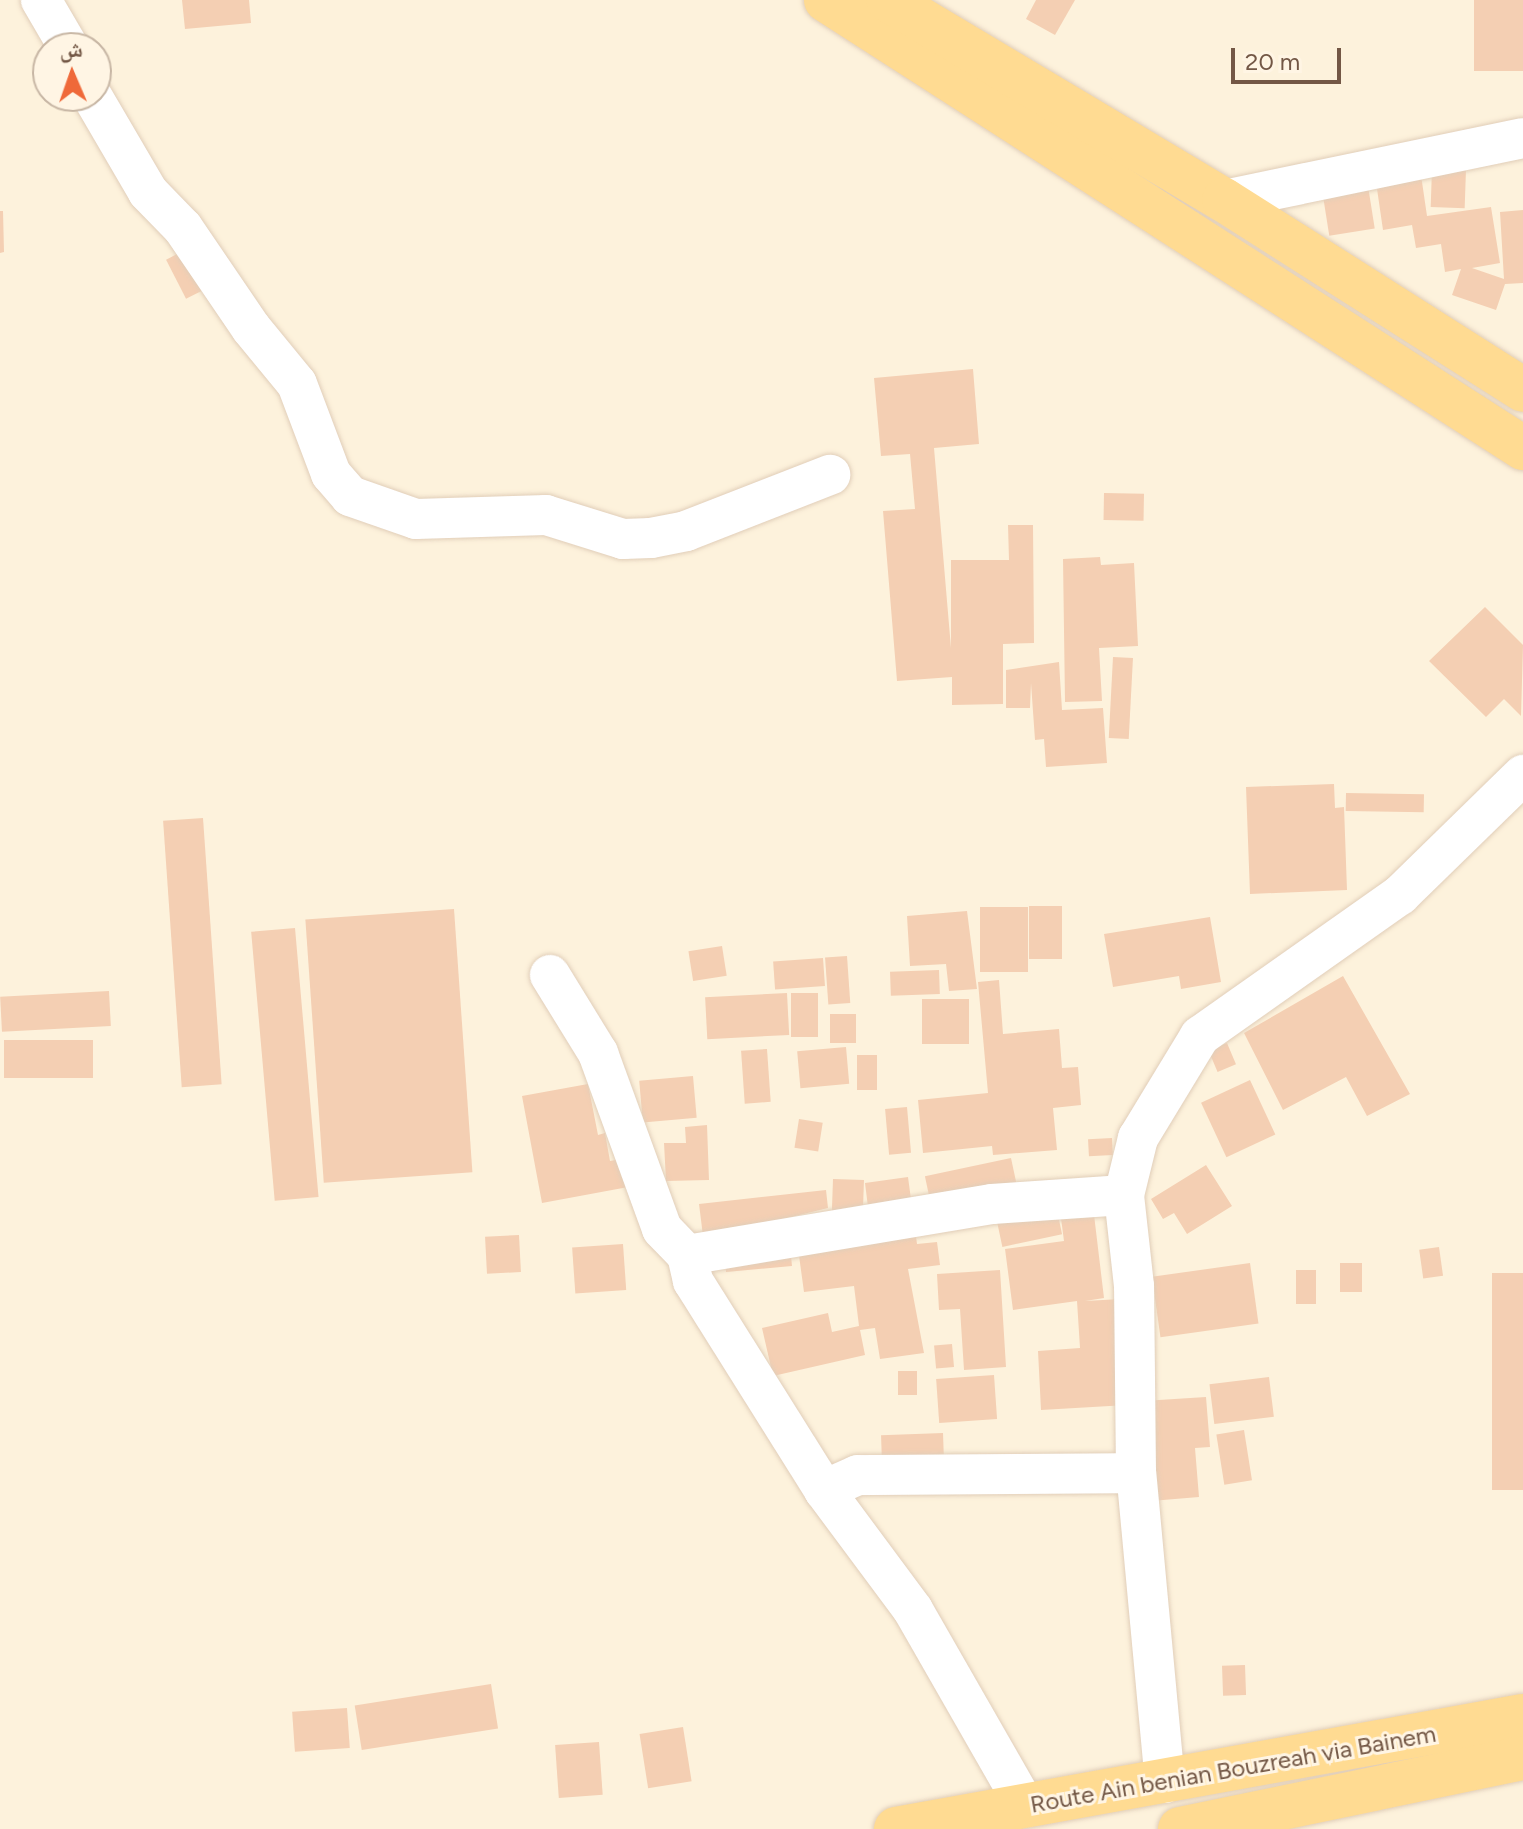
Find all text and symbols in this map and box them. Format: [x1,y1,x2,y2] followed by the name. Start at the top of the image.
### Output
[32,32,112,112] north arrow
[1235,32,1345,82] scale bar
[59,36,83,63] text: ش
[1245,47,1300,76] text: 20 m
[1028,1719,1438,1819] street label: Route Ain benian Bouzreah via Bainem

